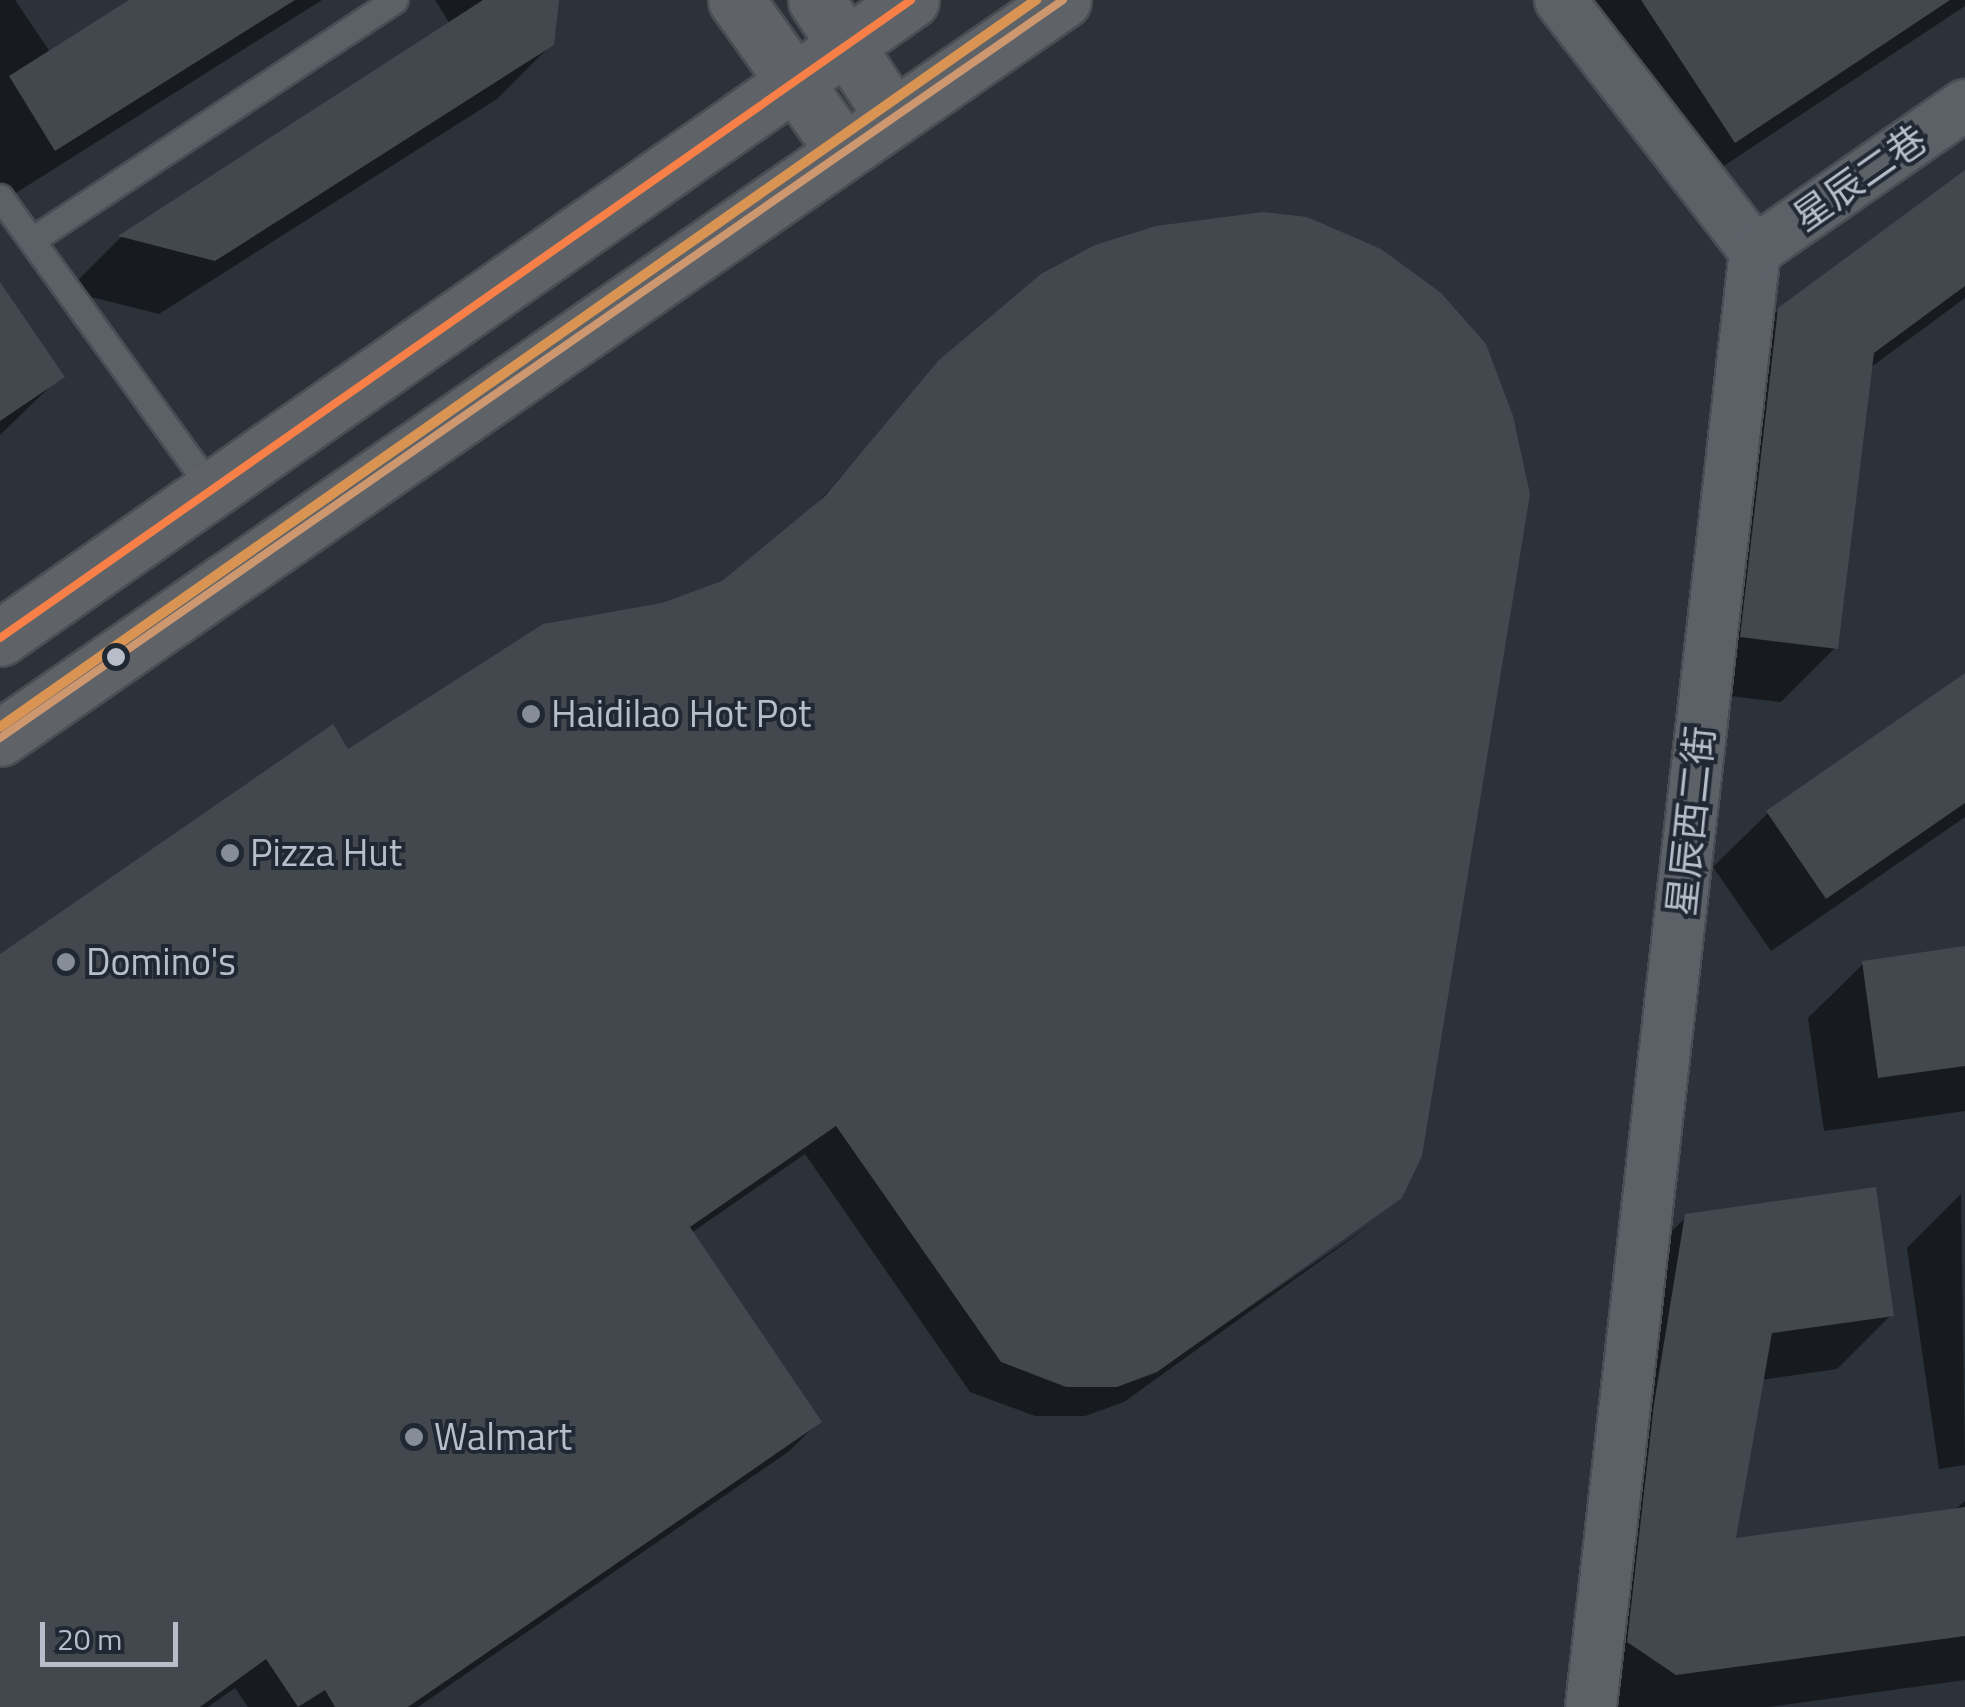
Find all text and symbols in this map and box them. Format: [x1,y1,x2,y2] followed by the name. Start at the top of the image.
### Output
[1785,116,1935,240] street label: 星辰二巷
[106,647,126,667] unlabelled marker
[551,691,811,737] place label: Haidilao Hot Pot
[520,703,542,725] marker: Haidilao Hot Pot
[1658,724,1724,918] street label: 星辰西二街
[250,830,402,876] place label: Pizza Hut
[219,842,241,864] marker: Pizza Hut
[86,939,236,985] place label: Domino's
[55,951,77,973] marker: Domino's
[434,1414,572,1460] place label: Walmart
[403,1426,425,1448] marker: Walmart
[45,1602,182,1664] scale bar
[57,1616,122,1662] text: 20 m

